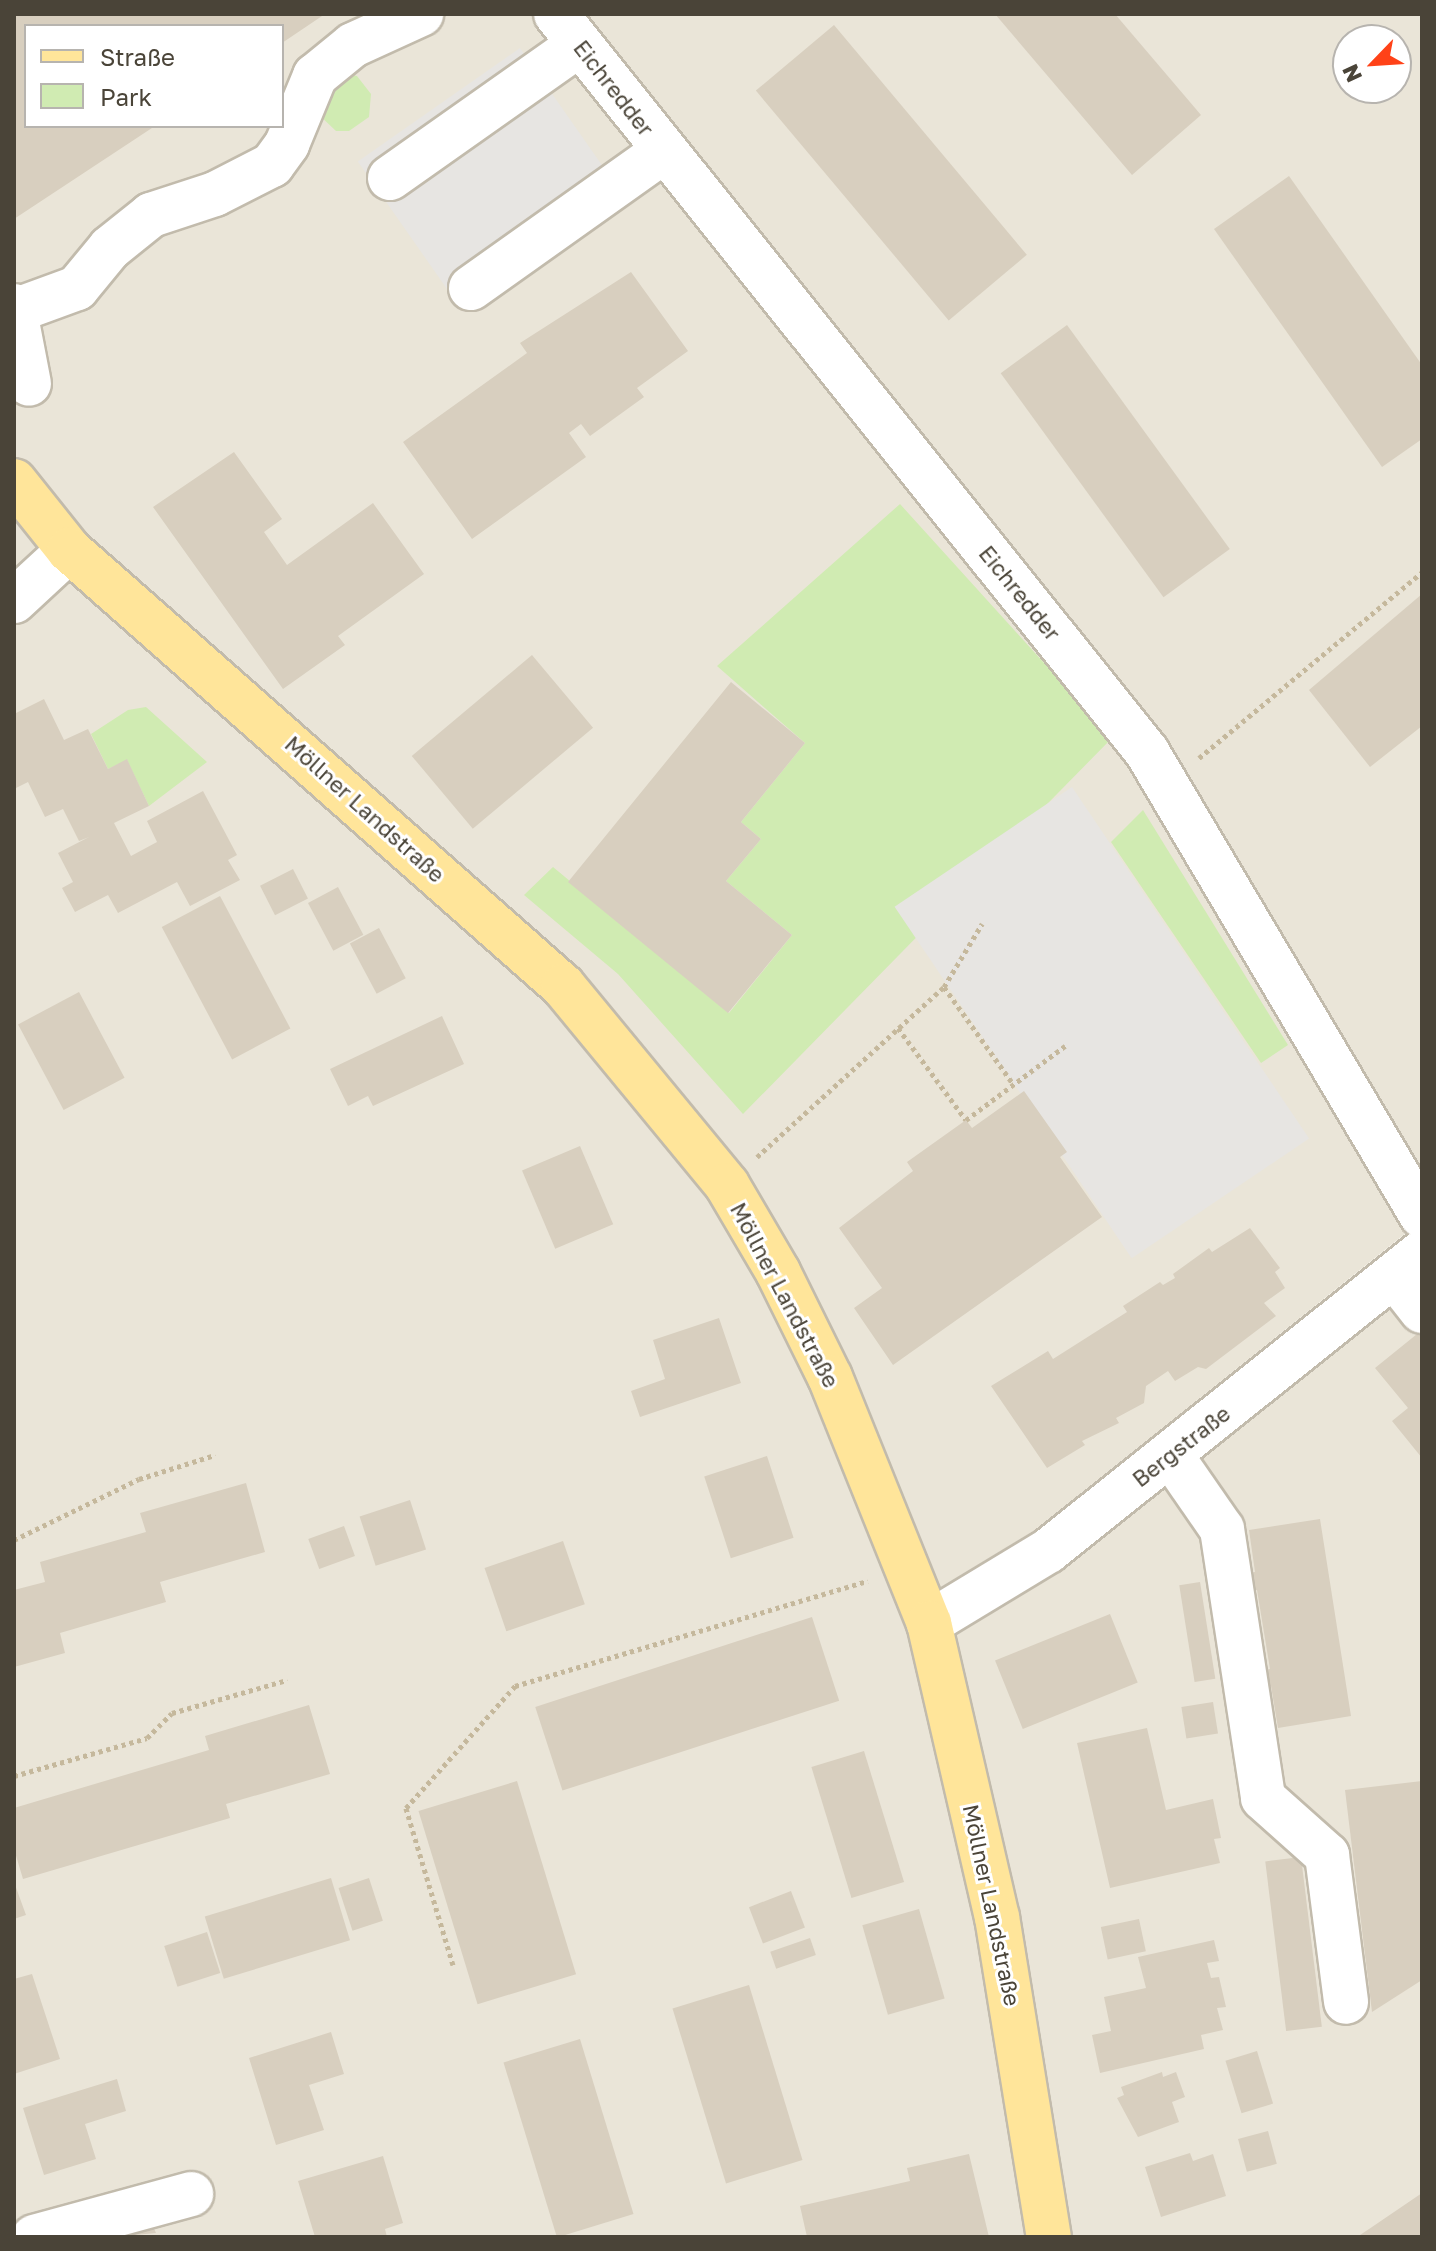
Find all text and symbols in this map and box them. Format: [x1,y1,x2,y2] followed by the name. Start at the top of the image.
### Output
[24,24,284,128] legend
[1332,24,1412,104] north arrow
[568,35,660,141] street label: Eichredder
[100,42,175,71] text: Straße
[1336,60,1367,87] text: N
[100,82,152,111] text: Park
[974,540,1066,646] street label: Eichredder
[280,730,450,888] street label: Möllner Landstraße
[725,1198,845,1392] street label: Möllner Landstraße
[1127,1400,1235,1492] street label: Bergstraße
[958,1802,1026,2008] street label: Möllner Landstraße

